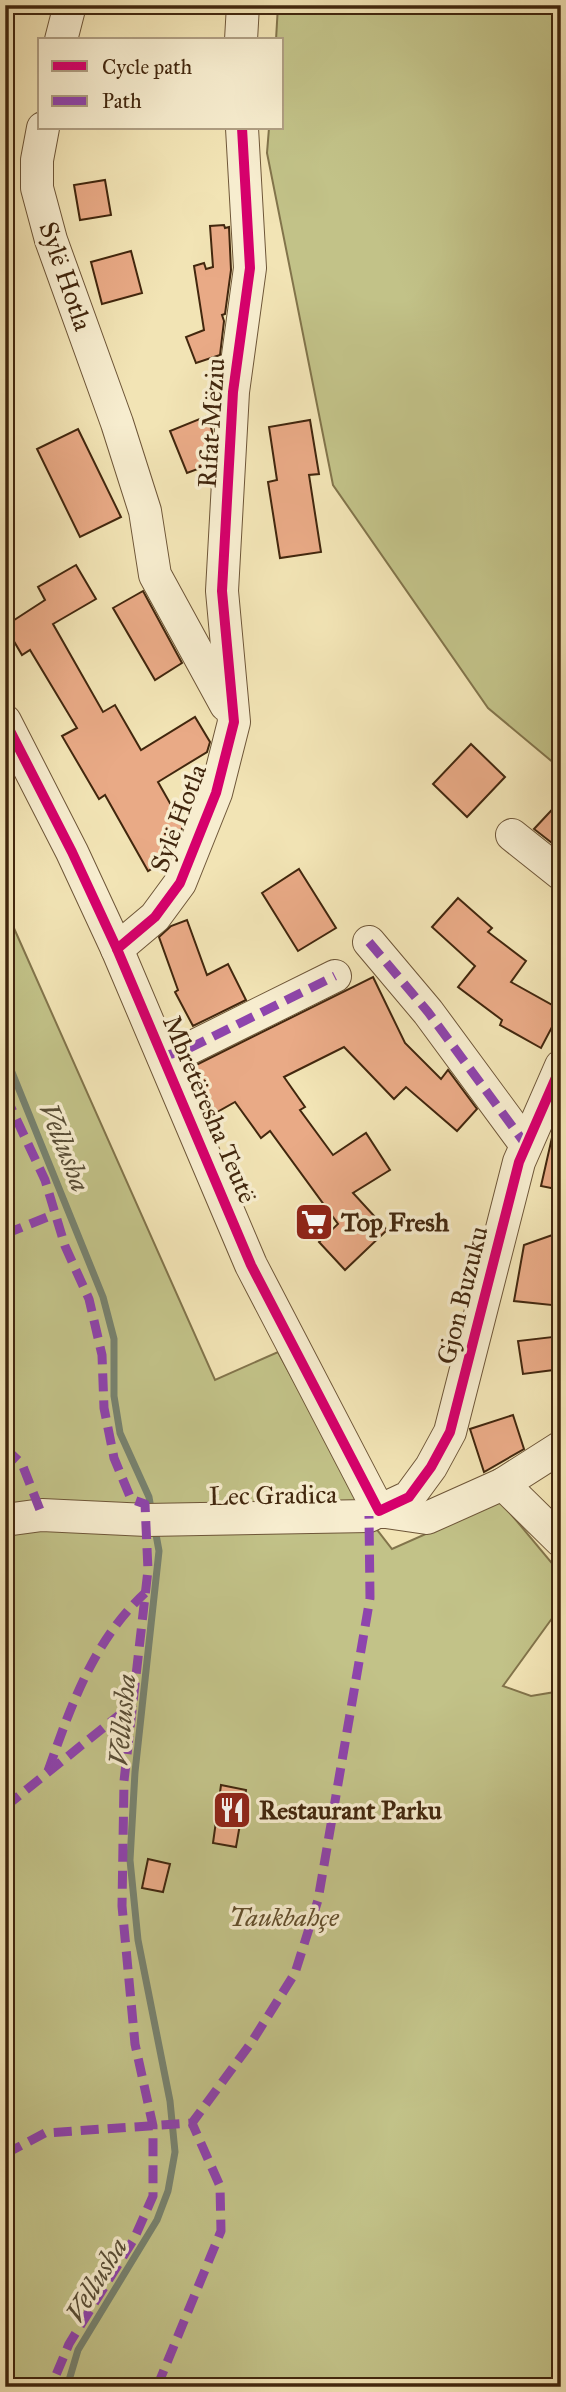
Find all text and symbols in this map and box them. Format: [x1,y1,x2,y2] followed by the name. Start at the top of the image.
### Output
[38,38,284,130] legend
[102,54,193,80] text: Cycle path
[102,88,142,114] text: Path
[32,217,100,335] street label: Sylë Hotla
[190,357,232,489] street label: Rifat Mëziu
[143,760,213,876] street label: Sylë Hotla
[156,1010,264,1208] street label: Mbretëresha Teutë
[31,1097,99,1197] water label: Vellusha
[293,1201,335,1243] supermarket icon: Top Fresh
[340,1206,450,1238] place label: Top Fresh
[429,1223,495,1367] street label: Gjon Buzuku
[209,1478,337,1512] street label: Lec Gradica
[101,1672,143,1768] water label: Vellusha
[211,1789,253,1831] restaurant icon: Restaurant Parku
[259,1794,442,1826] place label: Restaurant Parku
[229,1901,340,1933] park label: Taukbahçe
[57,2231,135,2329] water label: Vellusha

